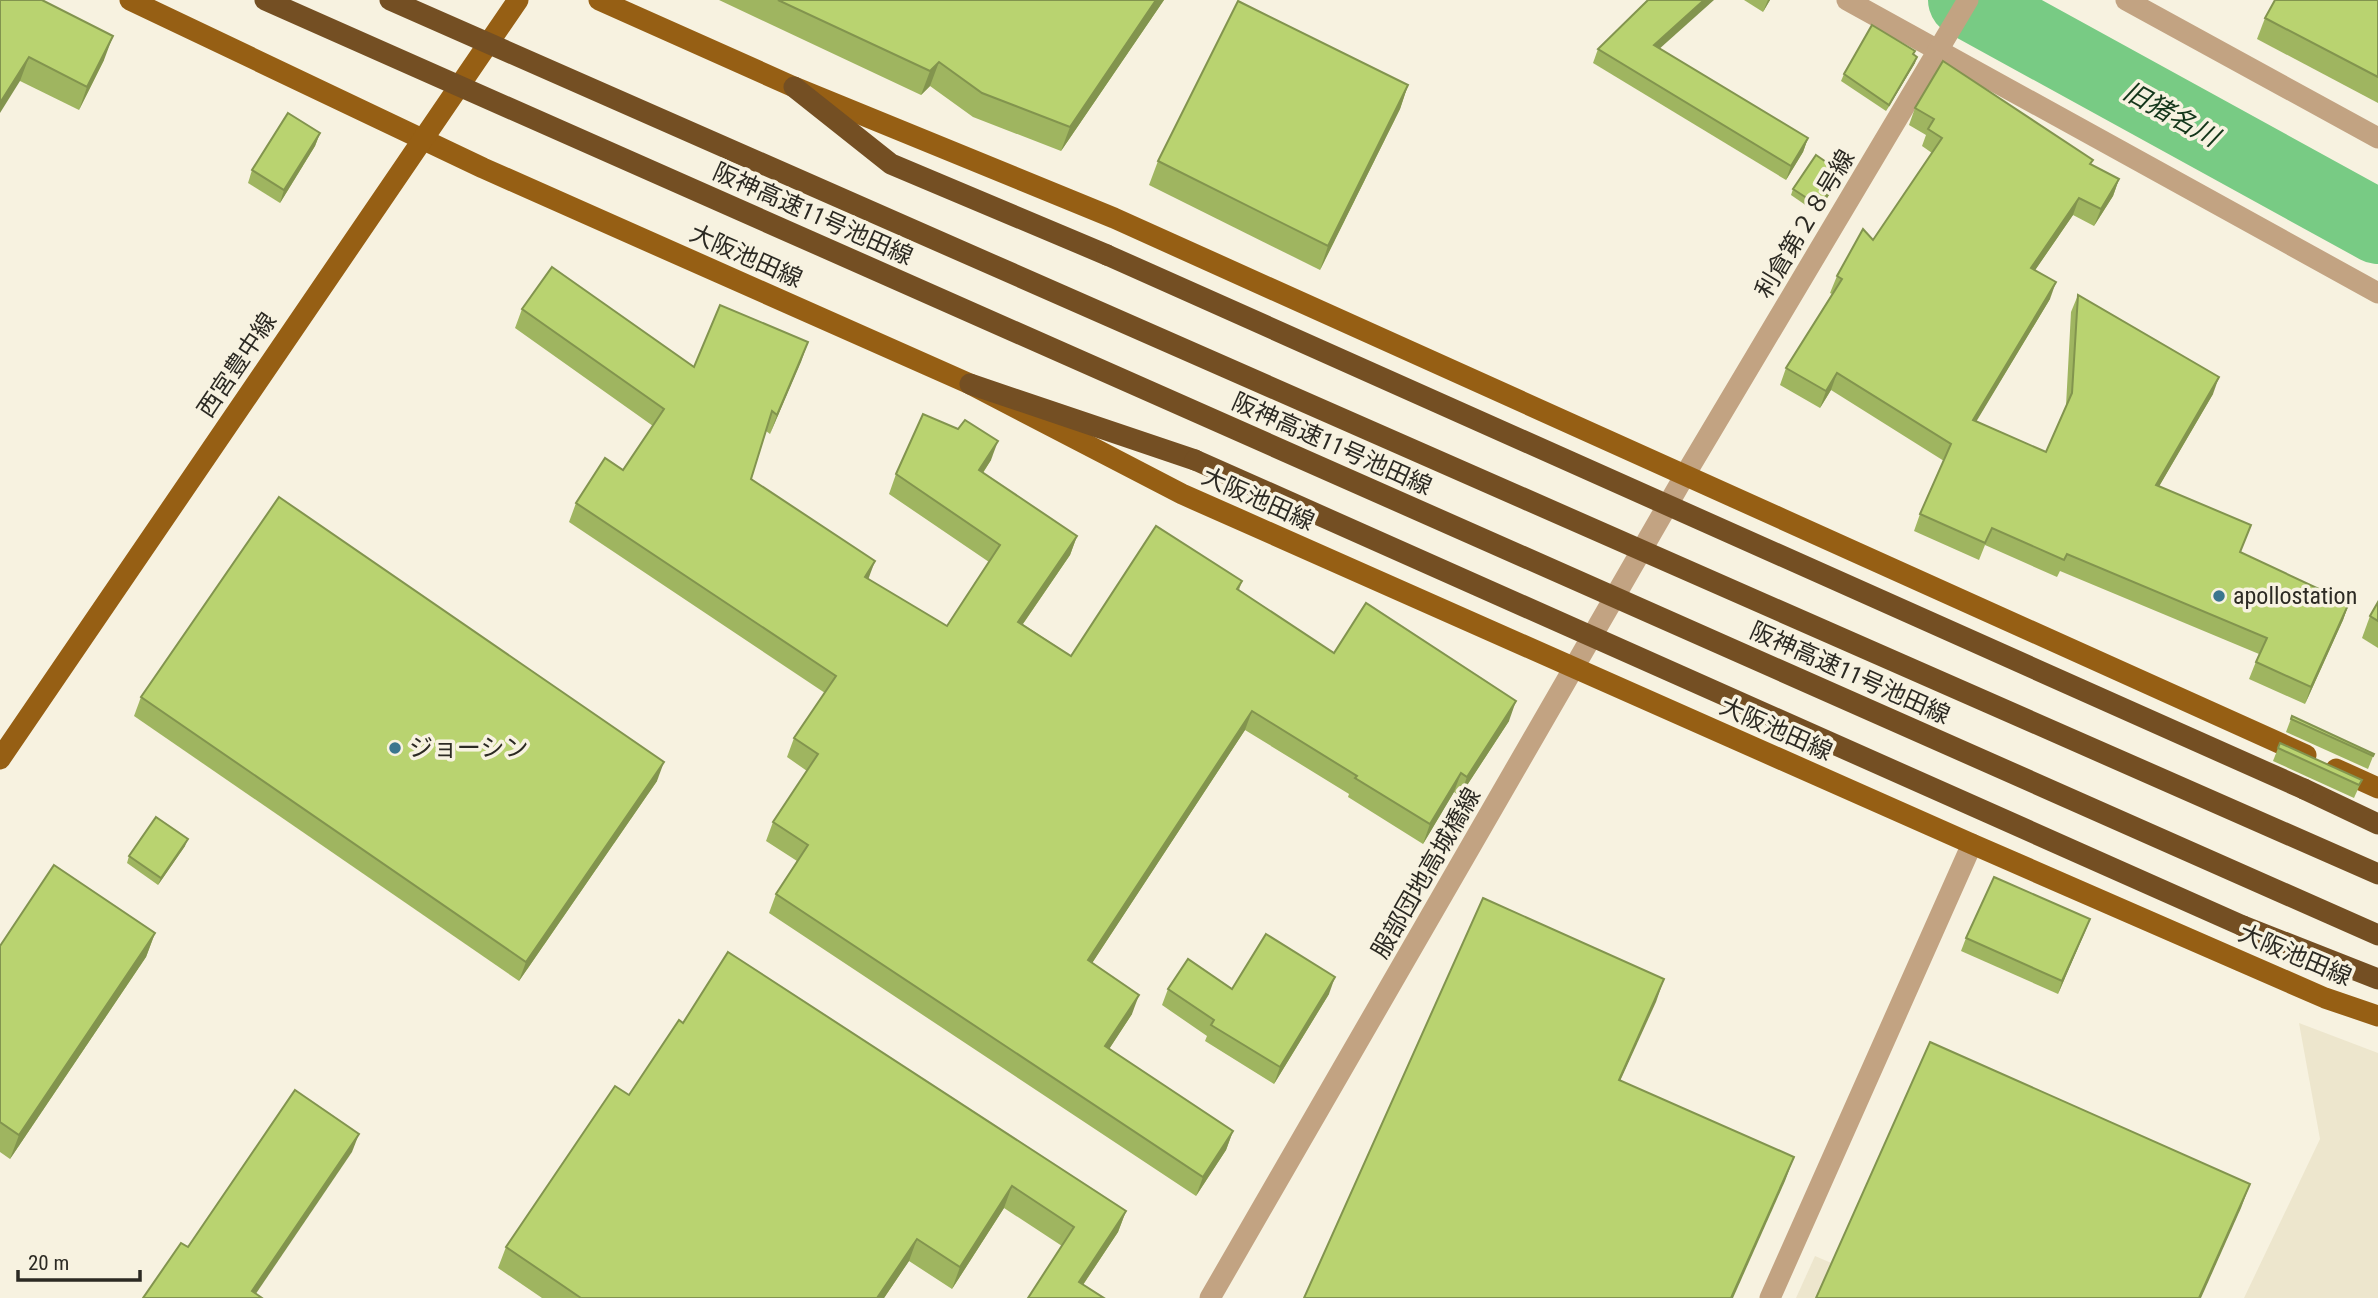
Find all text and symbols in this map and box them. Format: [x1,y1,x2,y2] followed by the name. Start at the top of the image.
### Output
[2118,76,2226,154] water label: 旧猪名川
[1750,145,1860,303] street label: 利倉第２８号線
[709,157,917,271] street label: 阪神高速11号池田線
[685,219,807,293] street label: 大阪池田線
[192,307,282,423] street label: 西宮豊中線
[1228,387,1436,501] street label: 阪神高速11号池田線
[1197,462,1319,536] street label: 大阪池田線
[2233,582,2357,610] place label: apollostation
[2211,588,2227,604] marker: apollostation
[1746,616,1954,730] street label: 阪神高速11号池田線
[1715,692,1837,766] street label: 大阪池田線
[409,734,529,762] place label: ジョーシン
[387,740,403,756] marker: ジョーシン
[1366,783,1486,963] street label: 服部団地高城橋線
[2234,919,2356,991] street label: 大阪池田線
[18,1238,140,1282] scale bar
[28,1251,69,1275] text: 20 m

